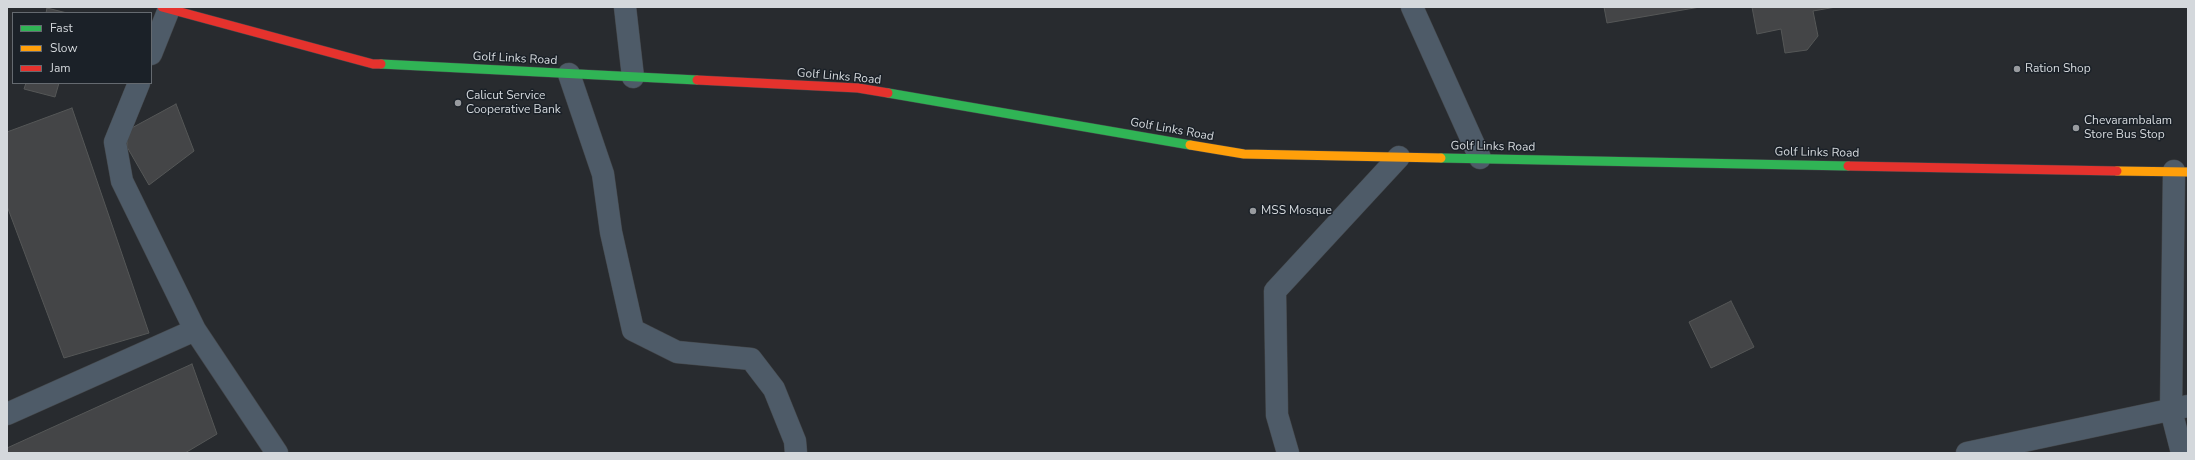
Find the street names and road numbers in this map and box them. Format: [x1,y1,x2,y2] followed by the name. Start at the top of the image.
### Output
[472,50,558,68] street label: Golf Links Road
[796,66,882,88] street label: Golf Links Road
[1129,116,1215,144] street label: Golf Links Road
[1451,139,1535,155] street label: Golf Links Road
[1775,145,1859,161] street label: Golf Links Road

